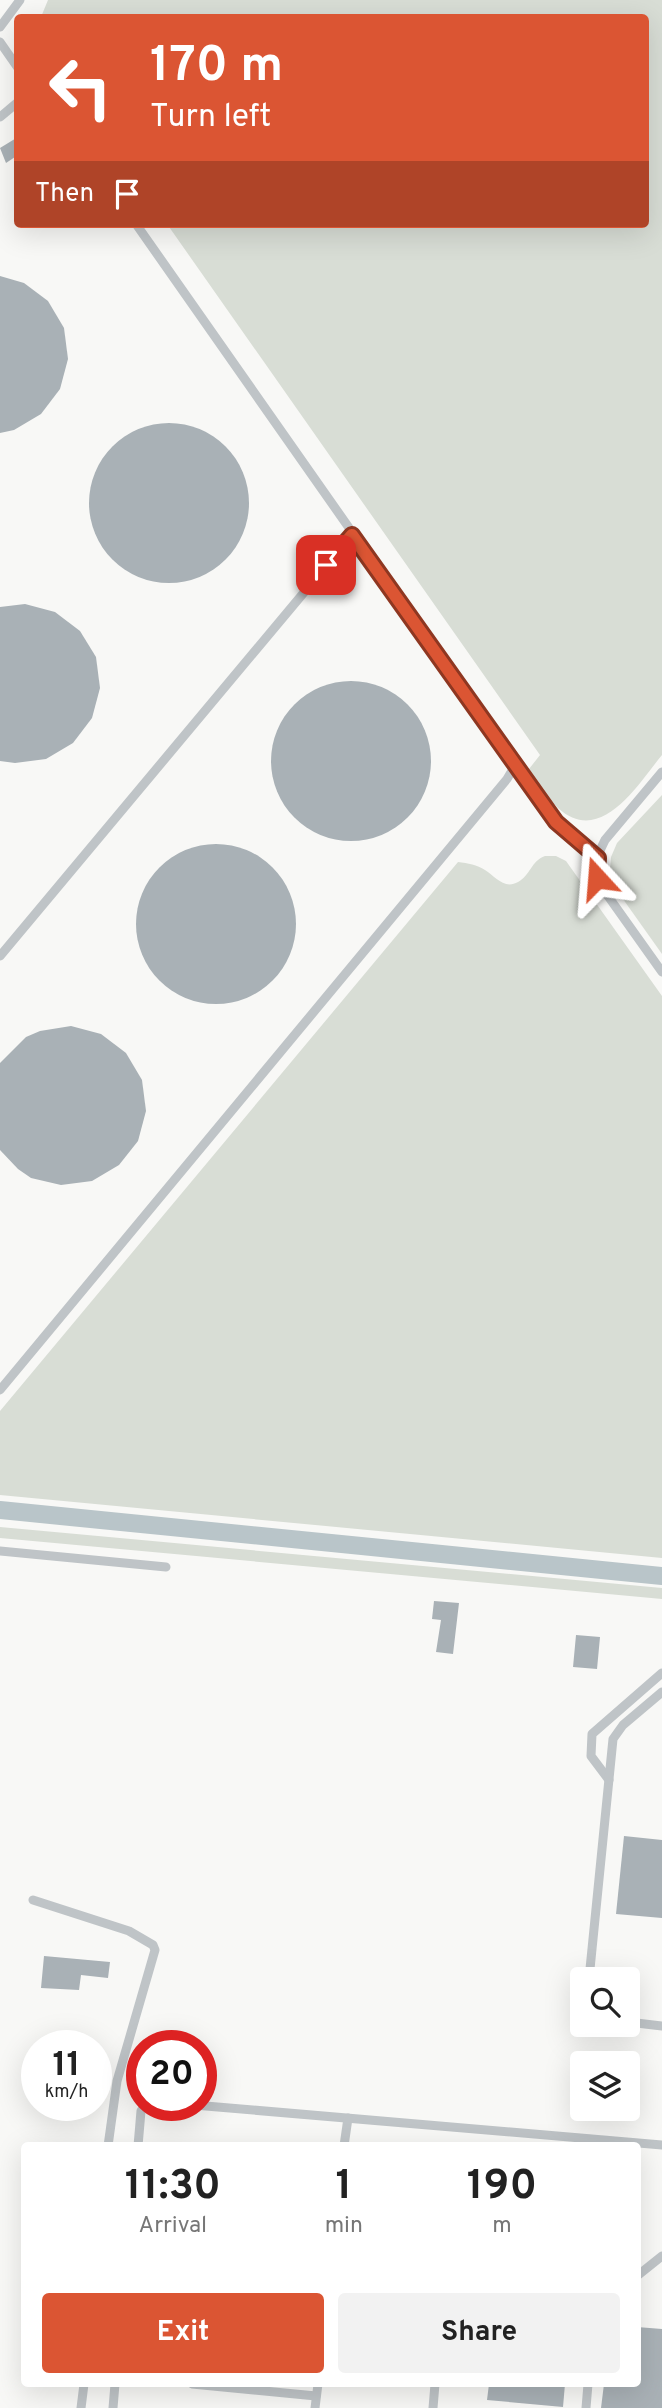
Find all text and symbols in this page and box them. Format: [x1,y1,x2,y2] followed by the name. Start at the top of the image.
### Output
[150,37,283,99] text: 170 m
[35,42,126,133] icon: left
[150,98,271,138] text: Turn left
[108,175,146,213] icon: arrive
[35,178,94,211] text: Then
[296,535,356,595] pin
[307,546,345,584] icon: arrive
[560,841,634,915] position arrow
[570,1967,640,2121] map controls
[570,1967,640,2037] button: search
[126,2030,217,2121] speed limit sign: 20
[53,2044,81,2088] text: 11
[570,2051,640,2121] button: layers
[45,2081,88,2104] text: km/h
[125,2161,221,2214] text: 11:30
[335,2161,352,2214] text: 1
[467,2161,537,2214] text: 190
[139,2212,207,2241] text: Arrival
[325,2212,363,2241] text: min
[492,2212,512,2241] text: m
[42,2293,324,2373] button: Exit
[338,2293,620,2373] button: Share

